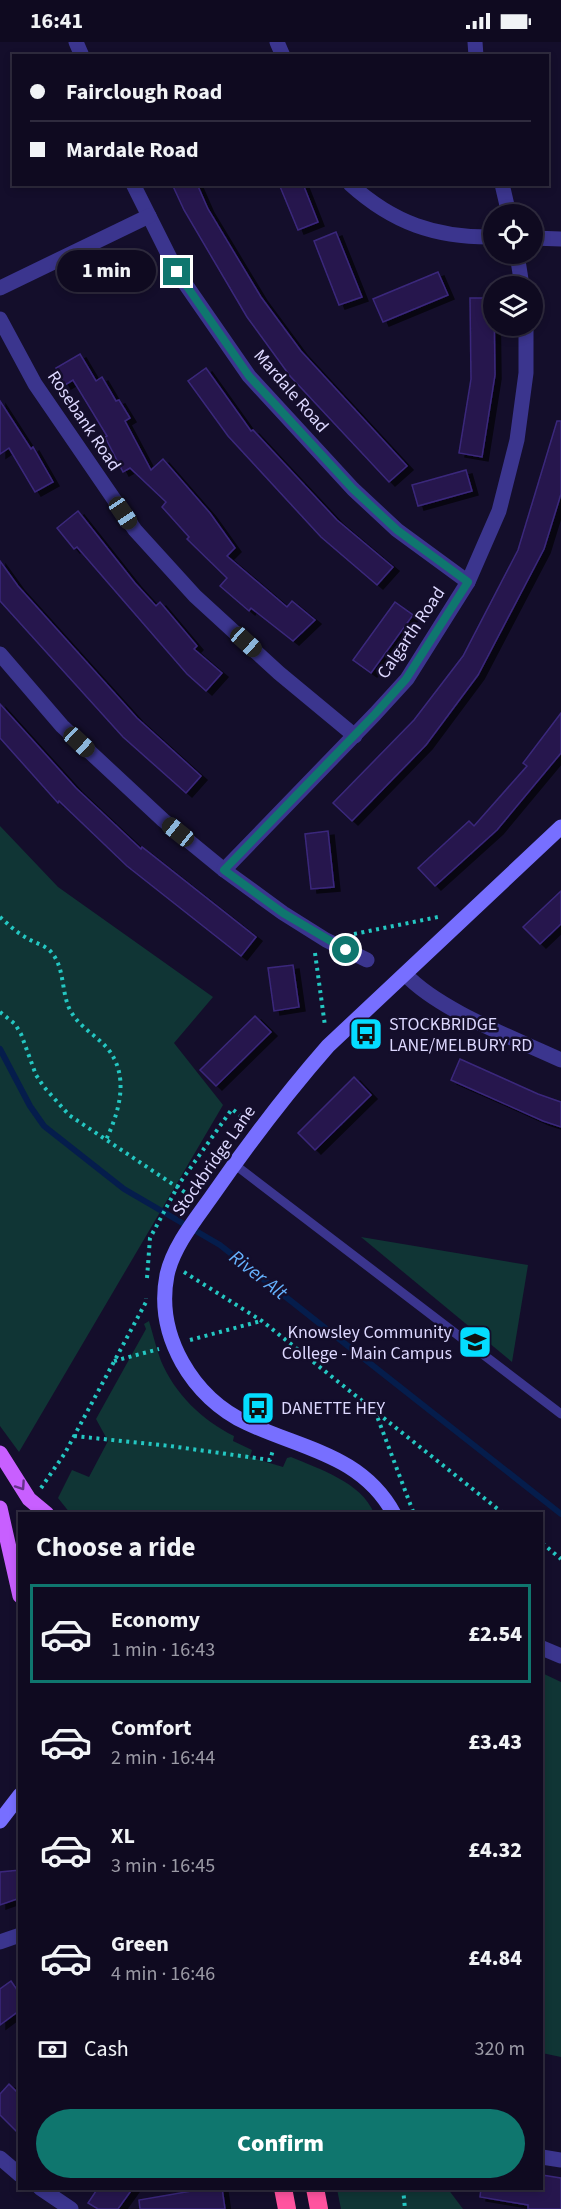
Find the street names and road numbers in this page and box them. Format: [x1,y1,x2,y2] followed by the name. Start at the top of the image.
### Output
[248,344,334,438] street label: Mardale Road
[41,366,127,476] street label: Rosebank Road
[371,582,451,684] street label: Calgarth Road
[166,1100,262,1222] street label: Stockbridge Lane

